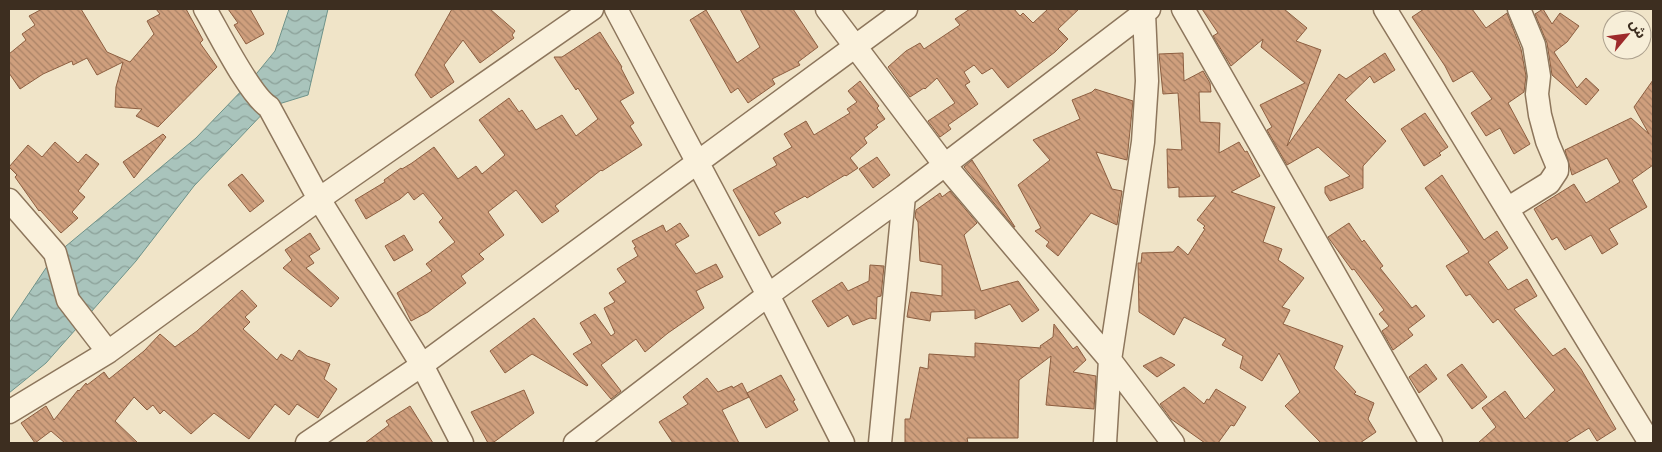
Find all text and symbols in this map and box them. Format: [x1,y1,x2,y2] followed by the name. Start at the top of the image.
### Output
[1602,10,1652,60] north arrow
[1626,16,1650,41] text: ش

